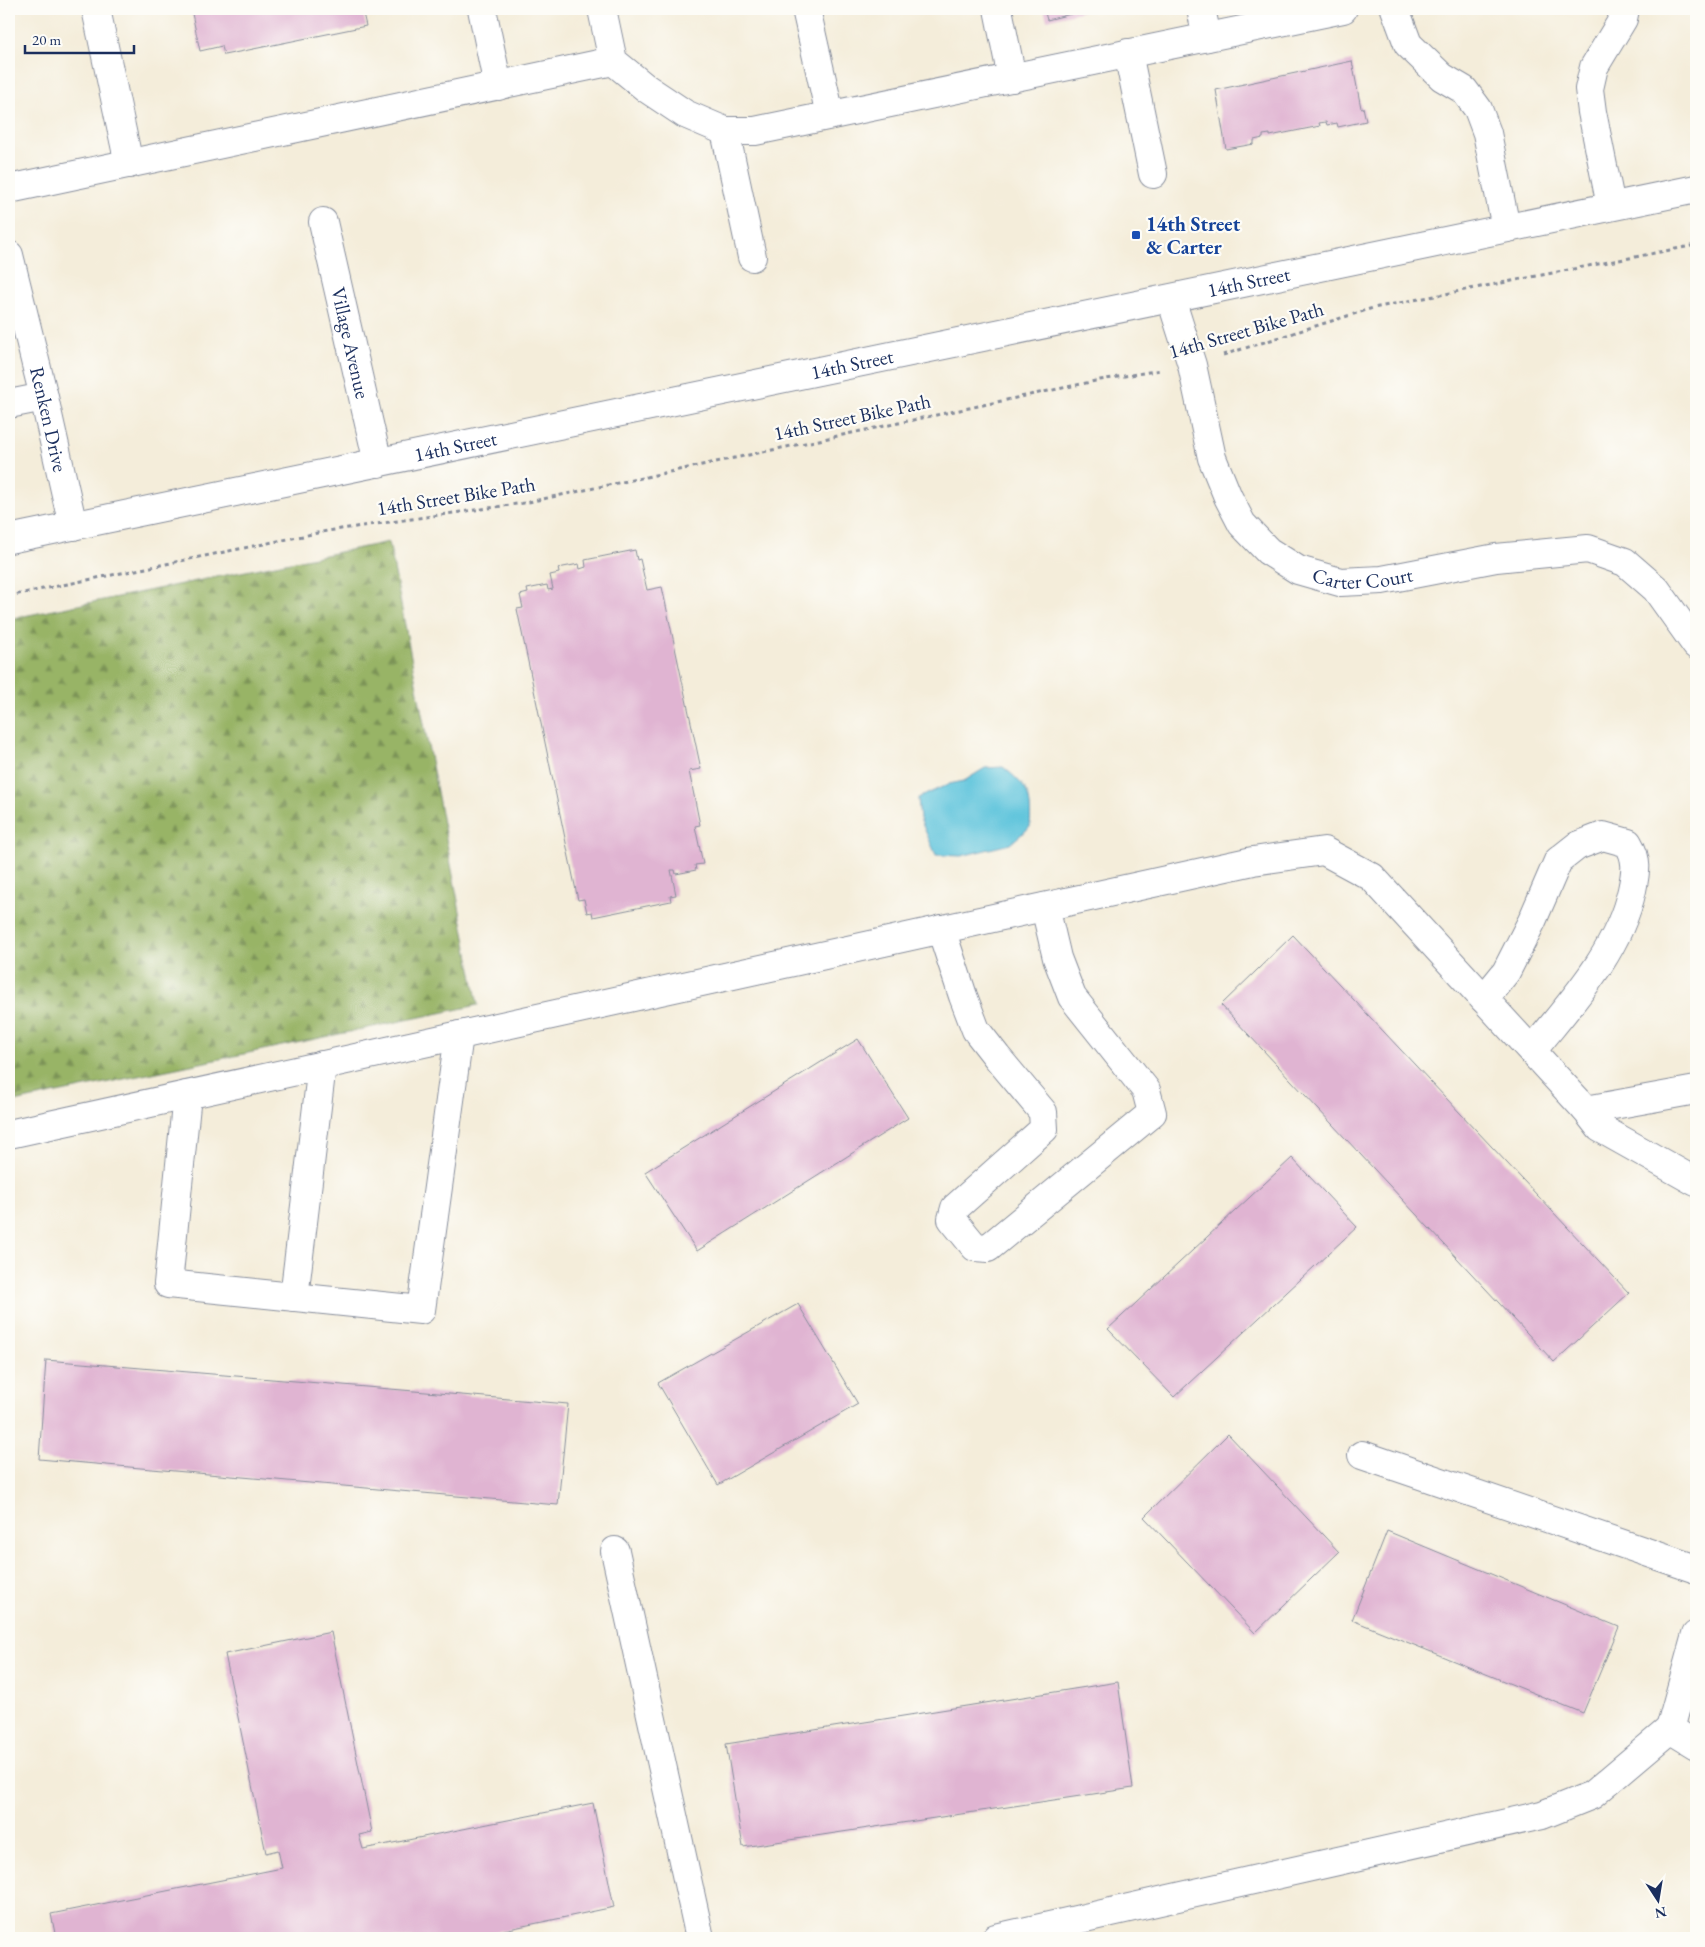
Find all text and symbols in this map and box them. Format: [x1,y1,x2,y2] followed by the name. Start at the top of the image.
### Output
[25,22,134,54] scale bar
[32,30,61,49] text: 20 m
[1146,211,1241,260] place label: 14th Street & Carter
[1130,229,1142,241] marker: 14th Street & Carter
[1205,260,1293,303] street label: 14th Street
[325,285,376,401] street label: Village Avenue
[1165,295,1327,365] street label: 14th Street Bike Path
[808,343,896,385] street label: 14th Street
[24,364,73,475] street label: Renken Drive
[771,388,933,446] street label: 14th Street Bike Path
[412,425,500,468] street label: 14th Street
[375,471,537,521] street label: 14th Street Bike Path
[1309,561,1416,595] street label: Carter Court
[1632,1874,1682,1924] north arrow
[1653,1903,1668,1923] text: N

